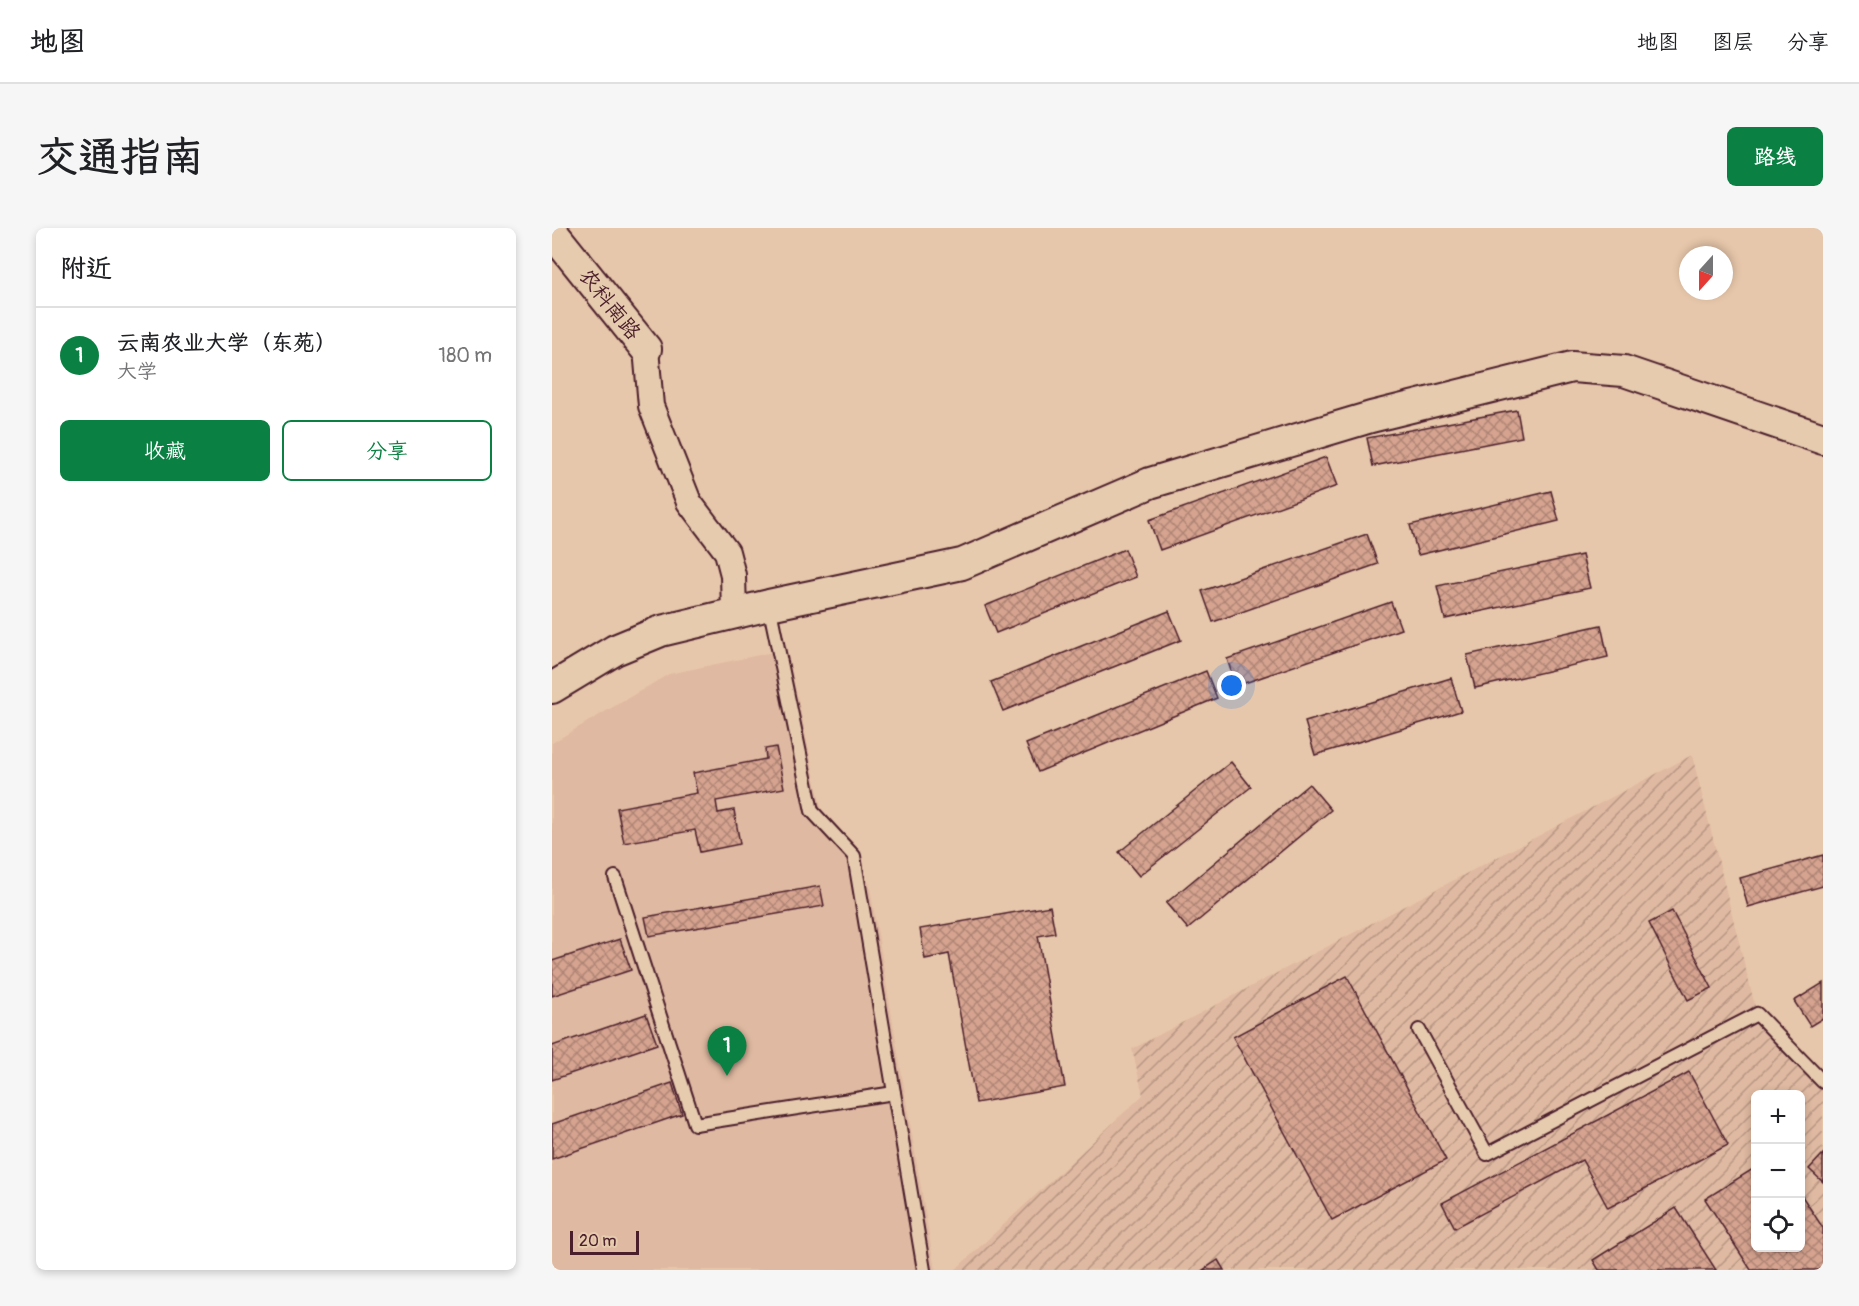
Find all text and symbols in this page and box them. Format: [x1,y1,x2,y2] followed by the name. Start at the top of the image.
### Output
[30,25,86,60] text: 地图
[1637,29,1679,56] text: 地图
[1712,29,1754,56] text: 图层
[1787,29,1829,56] text: 分享
[1727,127,1823,186] button: 路线
[36,132,204,184] text: 交通指南
[1679,246,1733,300] north arrow
[60,253,112,285] text: 附近
[573,263,647,345] street label: 农科南路
[117,329,337,357] text: 云南农业大学（东苑）
[76,343,83,368] text: 1
[438,343,492,368] text: 180 m
[117,359,157,384] text: 大学
[60,420,270,481] button: 收藏
[282,420,492,481] button: 分享
[1217,671,1246,700] your location
[708,1026,747,1076] pin: 1
[1751,1090,1805,1252] map controls
[1751,1090,1805,1144] button: +
[1751,1144,1805,1198] button: −
[1751,1198,1805,1252] button: locate
[570,1228,639,1256] scale bar
[579,1231,617,1251] text: 20 m

